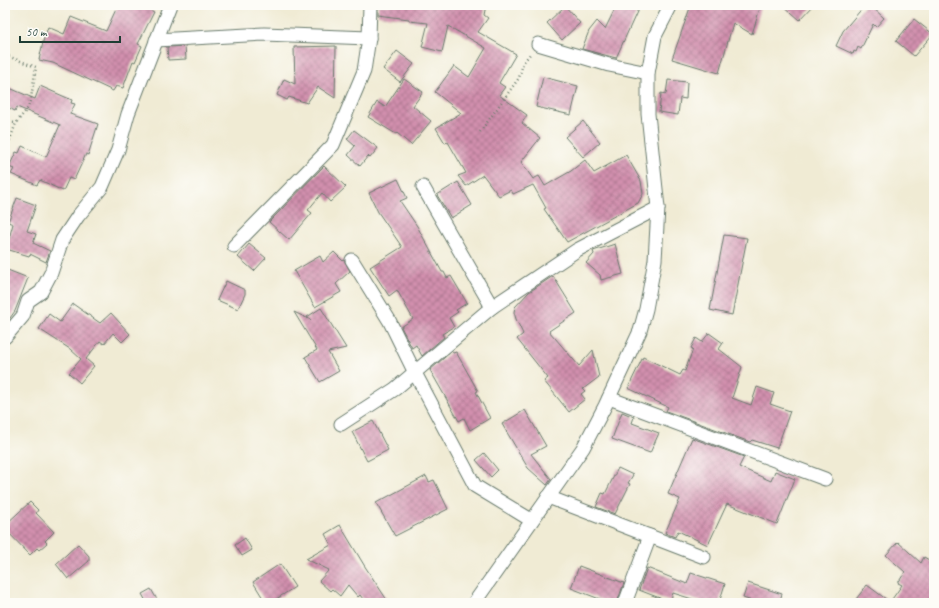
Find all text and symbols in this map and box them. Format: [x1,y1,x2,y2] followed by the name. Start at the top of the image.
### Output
[20,18,120,44] scale bar
[26,24,48,40] text: 50 m

